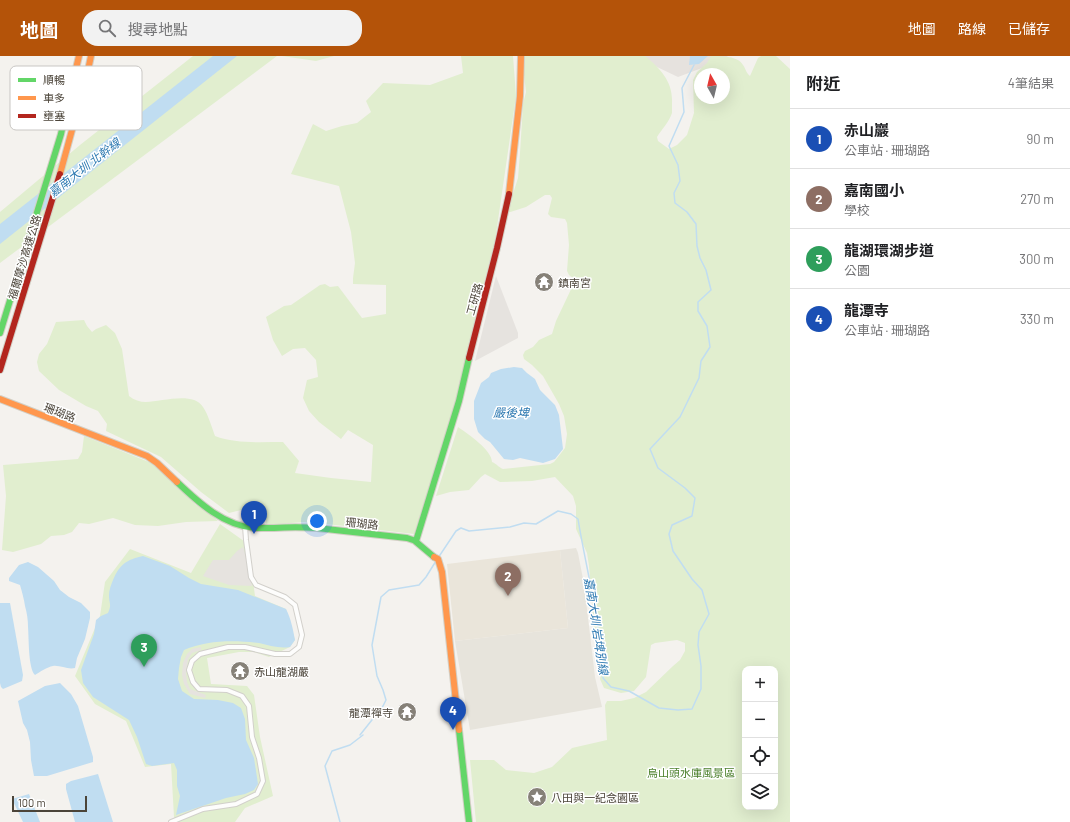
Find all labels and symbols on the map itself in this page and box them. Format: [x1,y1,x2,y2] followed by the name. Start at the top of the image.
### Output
[10,66,142,130] legend
[694,68,730,104] north arrow
[43,73,65,86] text: 順暢
[43,91,65,104] text: 車多
[43,109,65,122] text: 壅塞
[46,134,124,199] water label: 嘉南大圳 北幹線
[5,213,43,301] street label: 福爾摩沙高速公路
[533,271,555,293] temple icon: 鎮南宮
[558,276,591,289] place label: 鎮南宮
[463,281,485,317] street label: 工研路
[42,400,78,424] street label: 珊瑚路
[493,405,531,419] water label: 嚴後埤
[241,501,267,534] pin: 1
[307,511,327,531] your location
[345,515,379,531] street label: 珊瑚路
[495,563,521,596] pin: 2
[582,576,612,678] water label: 嘉南大圳 岩埤別線
[131,634,157,667] pin: 3
[229,660,251,682] temple icon: 赤山龍湖嚴
[254,665,309,678] place label: 赤山龍湖嚴
[440,697,466,730] pin: 4
[396,701,418,723] temple icon: 龍潭禪寺
[349,706,393,719] place label: 龍潭禪寺
[647,766,735,779] park label: 烏山頭水庫風景區
[526,786,548,808] place icon: 八田與一紀念園區
[551,791,639,804] place label: 八田與一紀念園區
[12,794,87,813] scale bar

